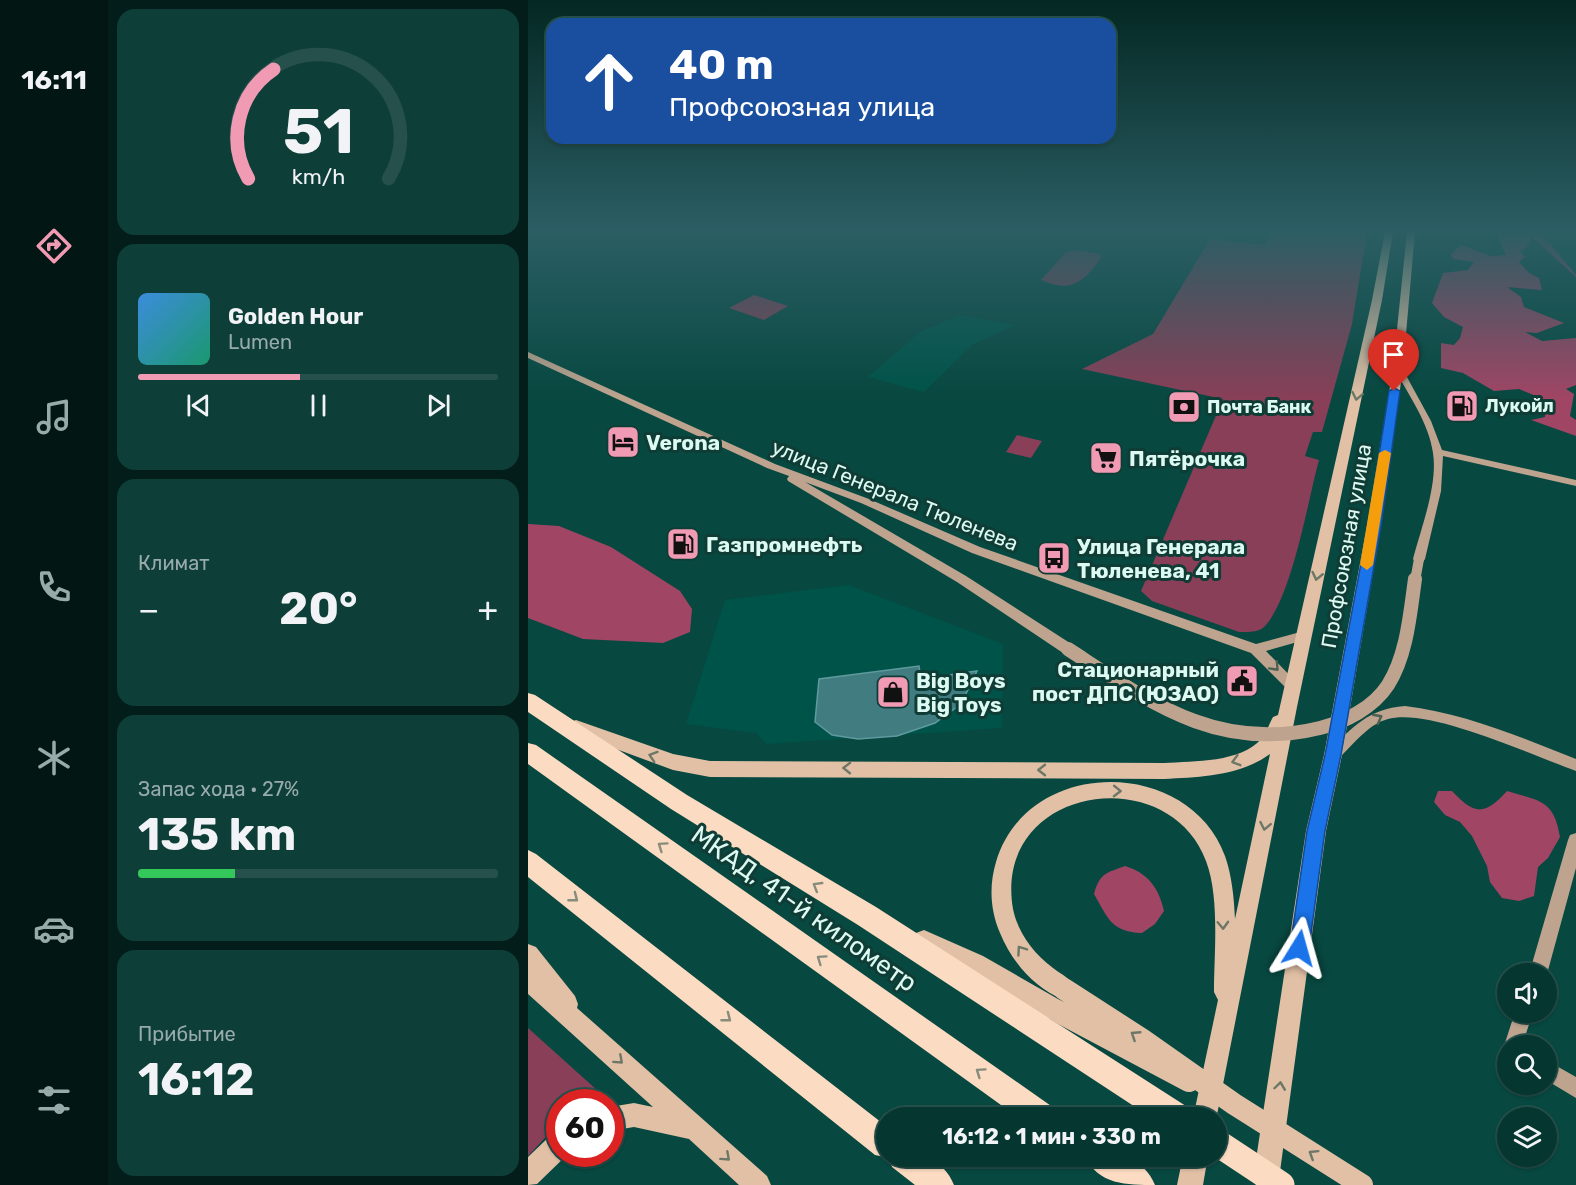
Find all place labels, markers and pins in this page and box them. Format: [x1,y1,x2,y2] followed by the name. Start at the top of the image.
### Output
[1368,329,1419,391] pin
[1444,388,1480,424] fuel station icon: Лукойл
[1166,389,1202,425] bank icon: Почта Банк
[1485,395,1554,417] place label: Лукойл
[1207,396,1312,418] place label: Почта Банк
[605,424,641,460] hotel icon: Verona
[646,430,720,455] place label: Verona
[1088,440,1124,476] supermarket icon: Пятёрочка
[1129,446,1245,471] place label: Пятёрочка
[665,526,701,562] fuel station icon: Газпромнефть
[706,532,863,557] place label: Газпромнефть
[1077,534,1245,583] place label: Улица Генерала Тюленева, 41
[1036,540,1072,576] bus stop icon: Улица Генерала Тюленева, 41
[1032,657,1219,706] place label: Стационарный пост ДПС (ЮЗАО)
[1224,663,1260,699] public building icon: Стационарный пост ДПС (ЮЗАО)
[916,668,1006,717] place label: Big Boys Big Toys
[875,674,911,710] shop icon: Big Boys Big Toys

